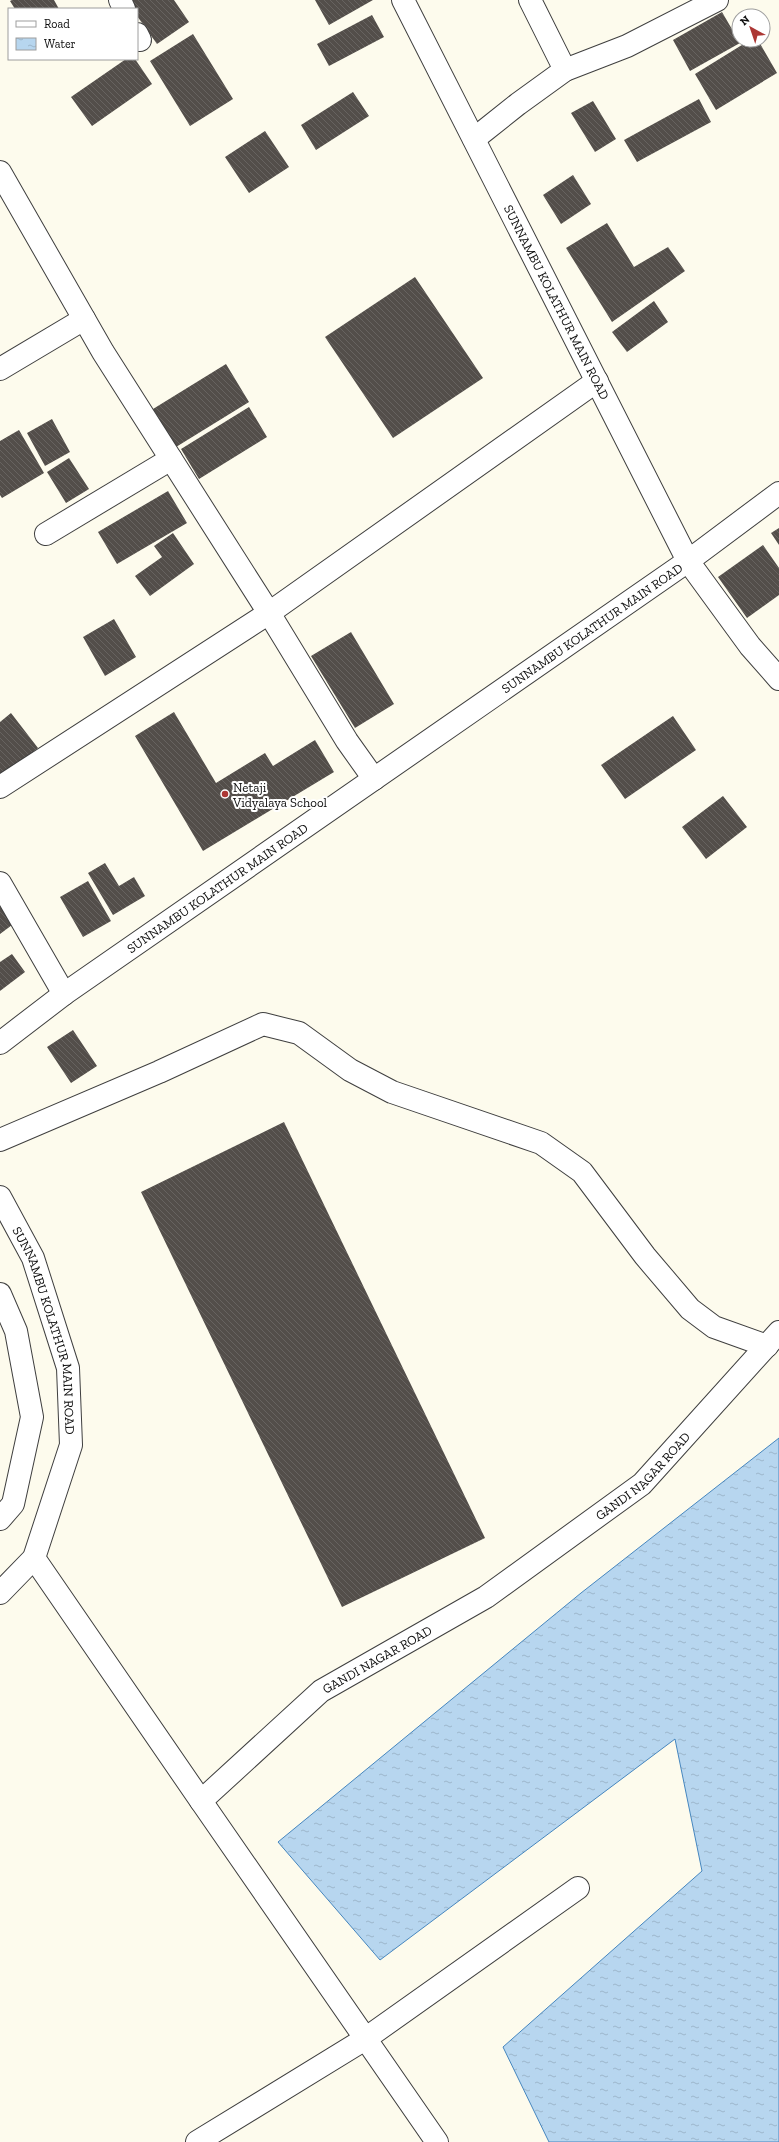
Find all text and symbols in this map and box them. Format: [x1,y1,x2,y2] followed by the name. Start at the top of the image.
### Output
[8,8,138,60] legend
[731,8,771,48] north arrow
[738,13,753,28] text: N
[44,17,70,31] text: Road
[44,37,76,51] text: Water
[501,202,612,402] street label: SUNNAMBU KOLATHUR MAIN ROAD
[499,560,685,696] street label: SUNNAMBU KOLATHUR MAIN ROAD
[232,780,328,810] place label: Netaji Vidyalaya School
[220,789,230,799] marker: Netaji Vidyalaya School
[124,820,311,956] street label: SUNNAMBU KOLATHUR MAIN ROAD
[9,1224,78,1435] street label: SUNNAMBU KOLATHUR MAIN ROAD
[593,1429,693,1523] street label: GANDI NAGAR ROAD
[320,1623,435,1697] street label: GANDI NAGAR ROAD

